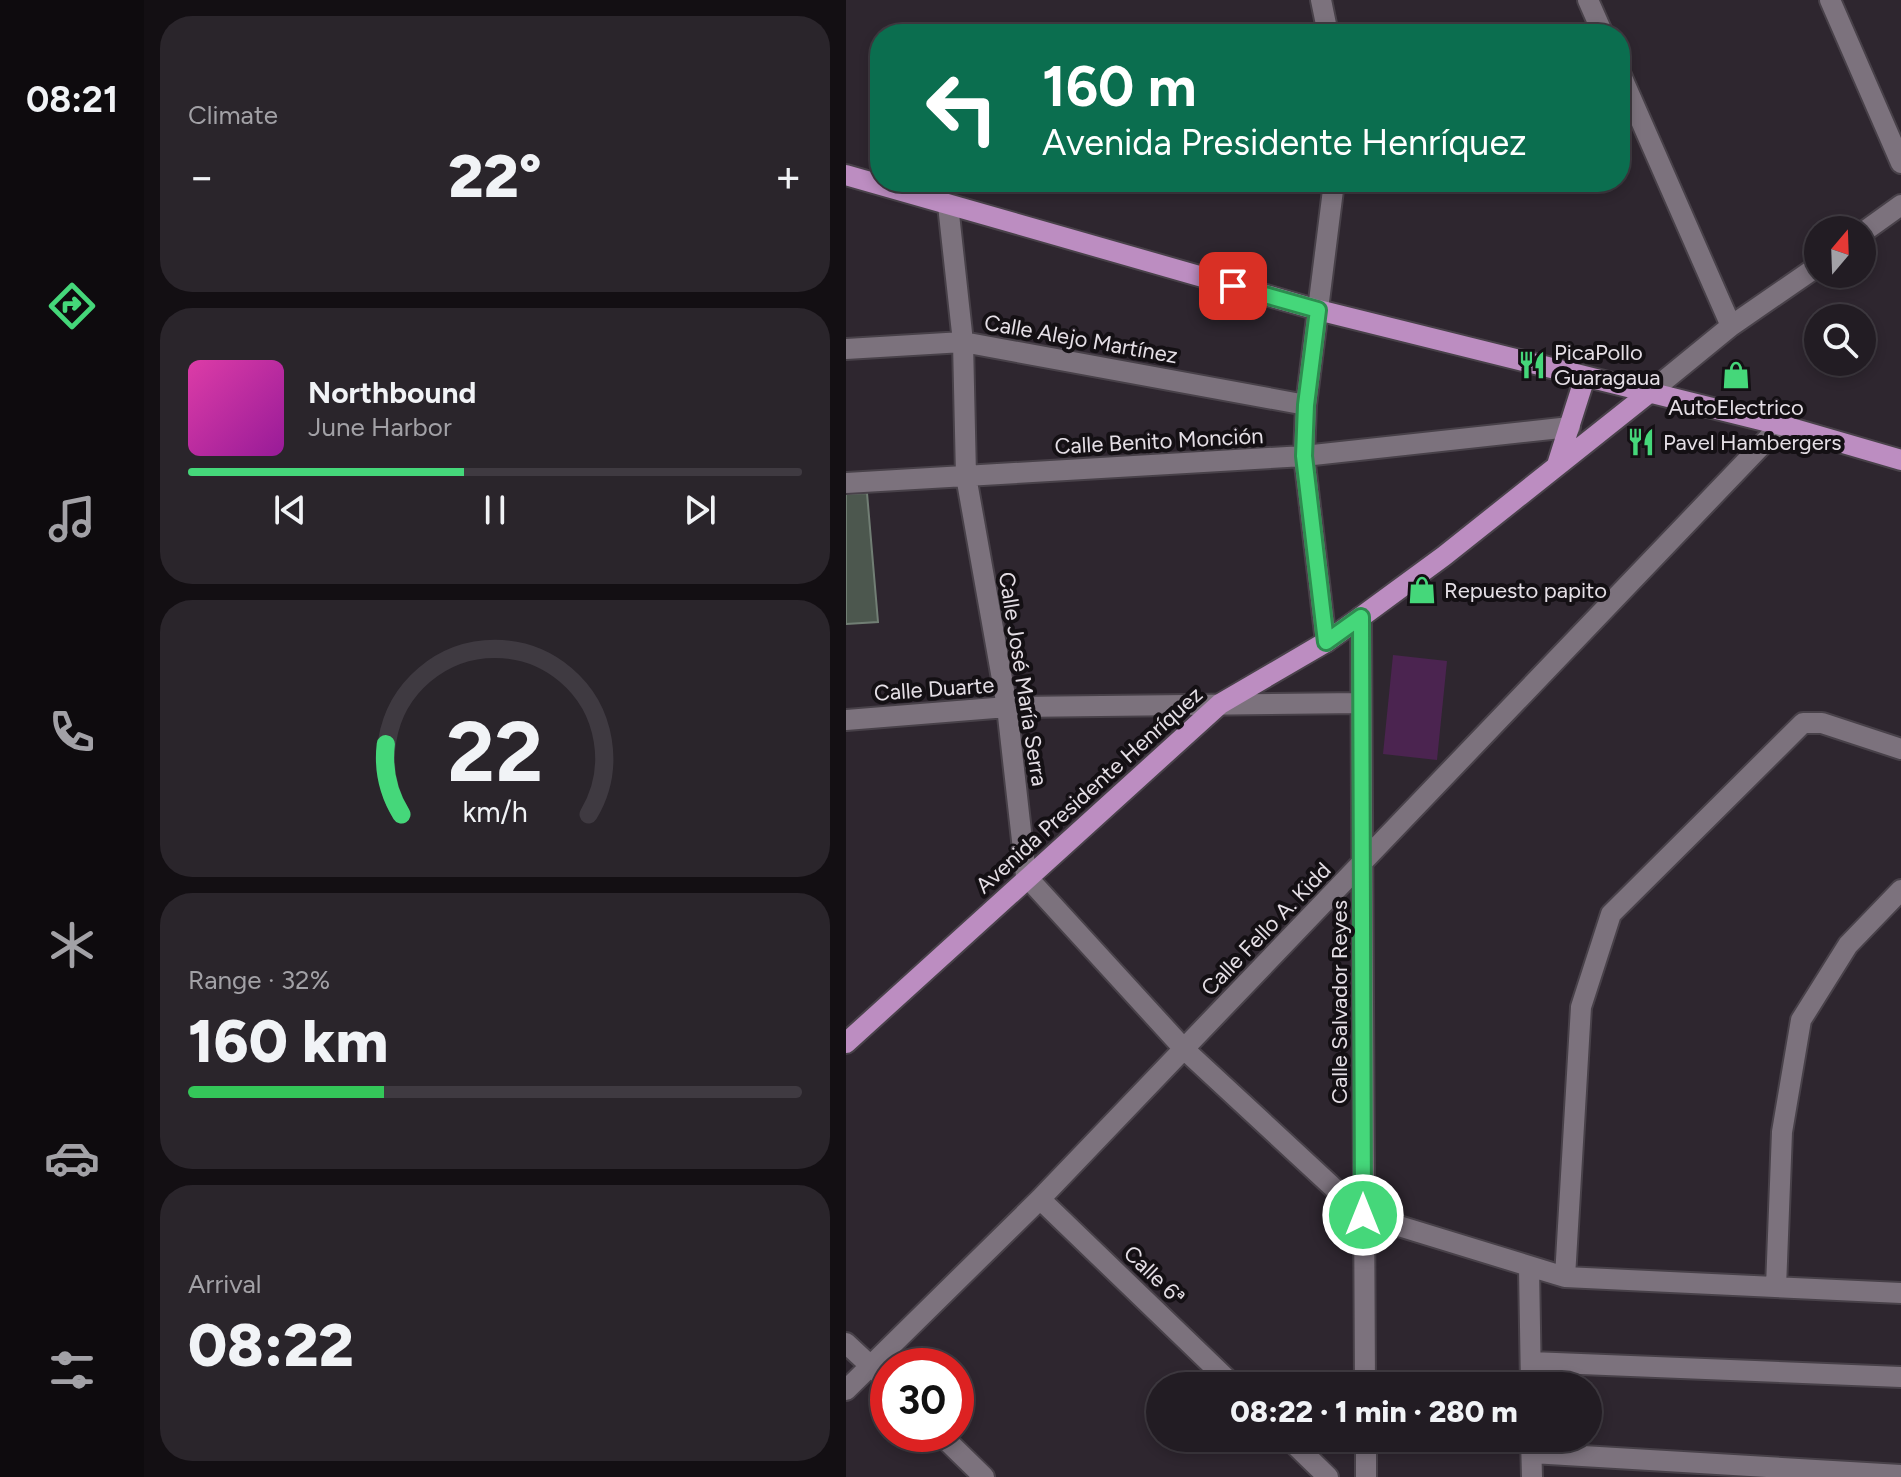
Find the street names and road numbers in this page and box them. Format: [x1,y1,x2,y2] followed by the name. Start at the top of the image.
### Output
[982,309,1180,369] street label: Calle Alejo Martínez
[1054,422,1264,460] street label: Calle Benito Monción
[993,570,1053,788] street label: Calle José María Serra
[873,671,995,707] street label: Calle Duarte
[970,681,1208,899] street label: Avenida Presidente Henríquez
[1195,857,1337,1001] street label: Calle Fello A. Kidd
[1326,900,1353,1104] street label: Calle Salvador Reyes
[1118,1240,1190,1310] street label: Calle 6ª

